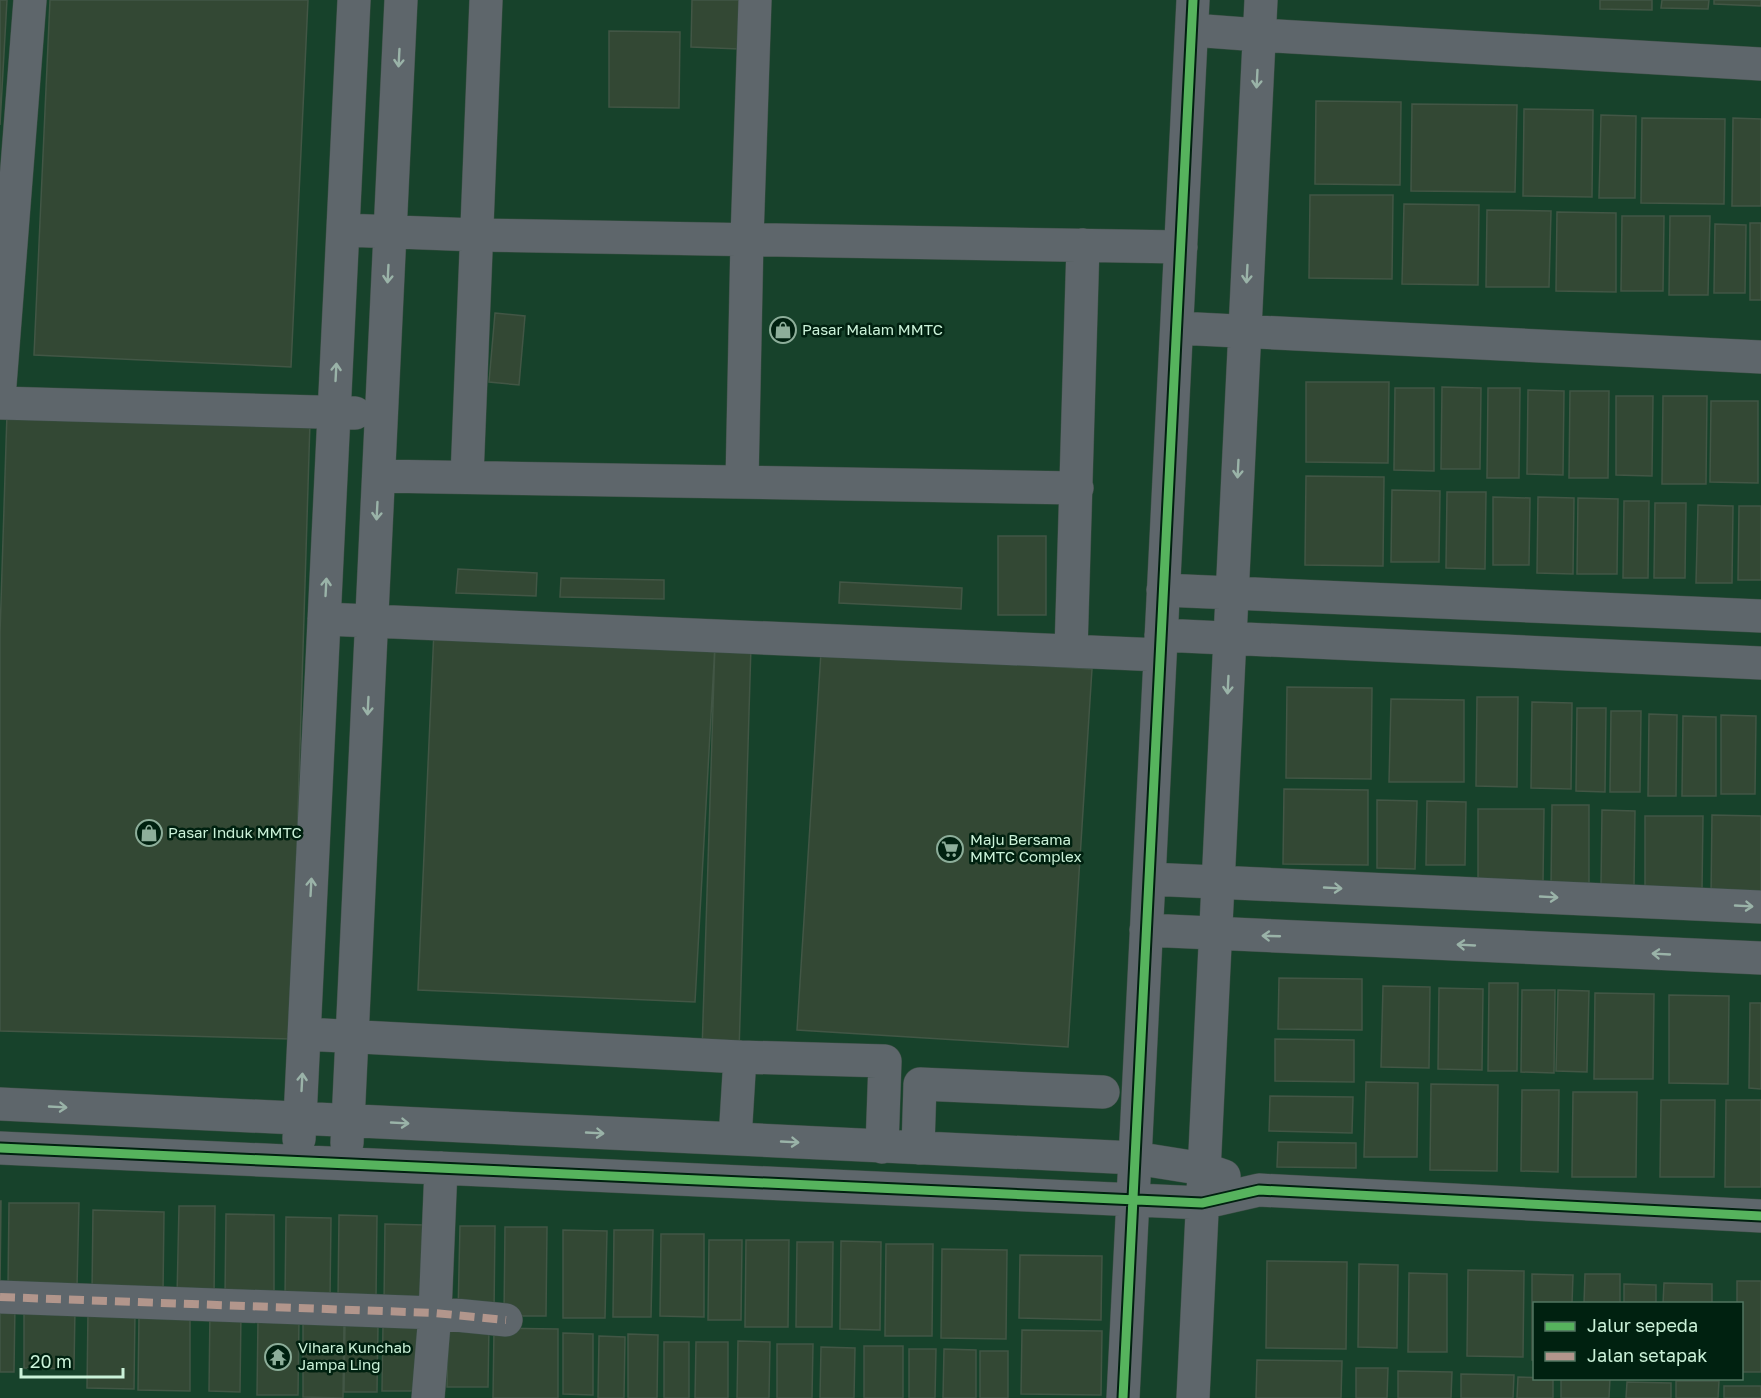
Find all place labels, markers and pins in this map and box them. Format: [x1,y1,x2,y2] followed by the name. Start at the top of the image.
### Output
[768,315,798,345] shop icon: Pasar Malam MMTC
[802,320,943,338] place label: Pasar Malam MMTC
[134,818,164,848] shop icon: Pasar Induk MMTC
[168,823,302,841] place label: Pasar Induk MMTC
[970,830,1082,865] place label: Maju Bersama MMTC Complex
[935,834,965,864] supermarket icon: Maju Bersama MMTC Complex
[298,1338,411,1373] place label: Vihara Kunchab Jampa Ling
[263,1342,293,1372] temple icon: Vihara Kunchab Jampa Ling

